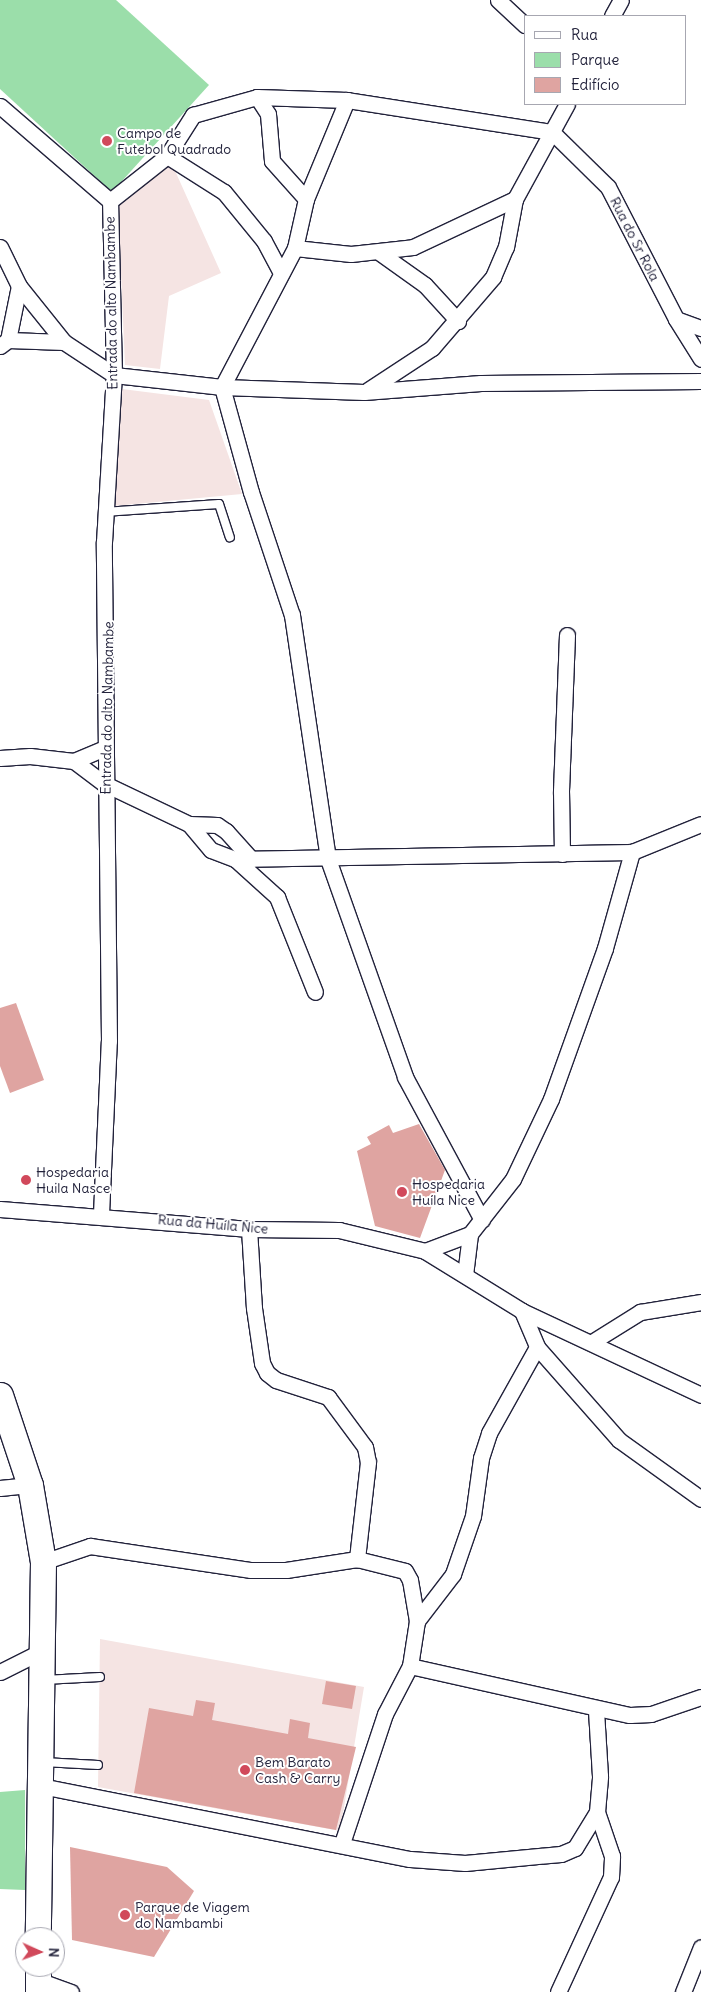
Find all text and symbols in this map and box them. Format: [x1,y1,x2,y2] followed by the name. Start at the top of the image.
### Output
[524,15,686,105] legend
[571,25,598,44] text: Rua
[571,50,619,69] text: Parque
[571,75,619,94] text: Edifício
[117,125,231,158] place label: Campo de Futebol Quadrado
[101,135,113,147] marker: Campo de Futebol Quadrado
[607,194,663,284] street label: Rua do Sr Rola
[101,216,121,390] street label: Entrada do alto Nambambe
[97,621,117,795] street label: Entrada do alto Nambambe
[36,1164,110,1196] place label: Hospedaria Huila Nasce
[20,1174,32,1186] marker: Hospedaria Huila Nasce
[412,1176,485,1208] place label: Hospedaria Huíla Nice
[396,1186,408,1198] marker: Hospedaria Huíla Nice
[157,1211,269,1237] street label: Rua da Huíla Nice
[255,1754,340,1786] place label: Bem Barato Cash & Carry
[239,1764,251,1776] marker: Bem Barato Cash & Carry
[135,1899,250,1931] place label: Parque de Viagem do Nambambi
[119,1909,131,1921] marker: Parque de Viagem do Nambambi
[15,1927,65,1977] north arrow
[45,1947,63,1958] text: N

